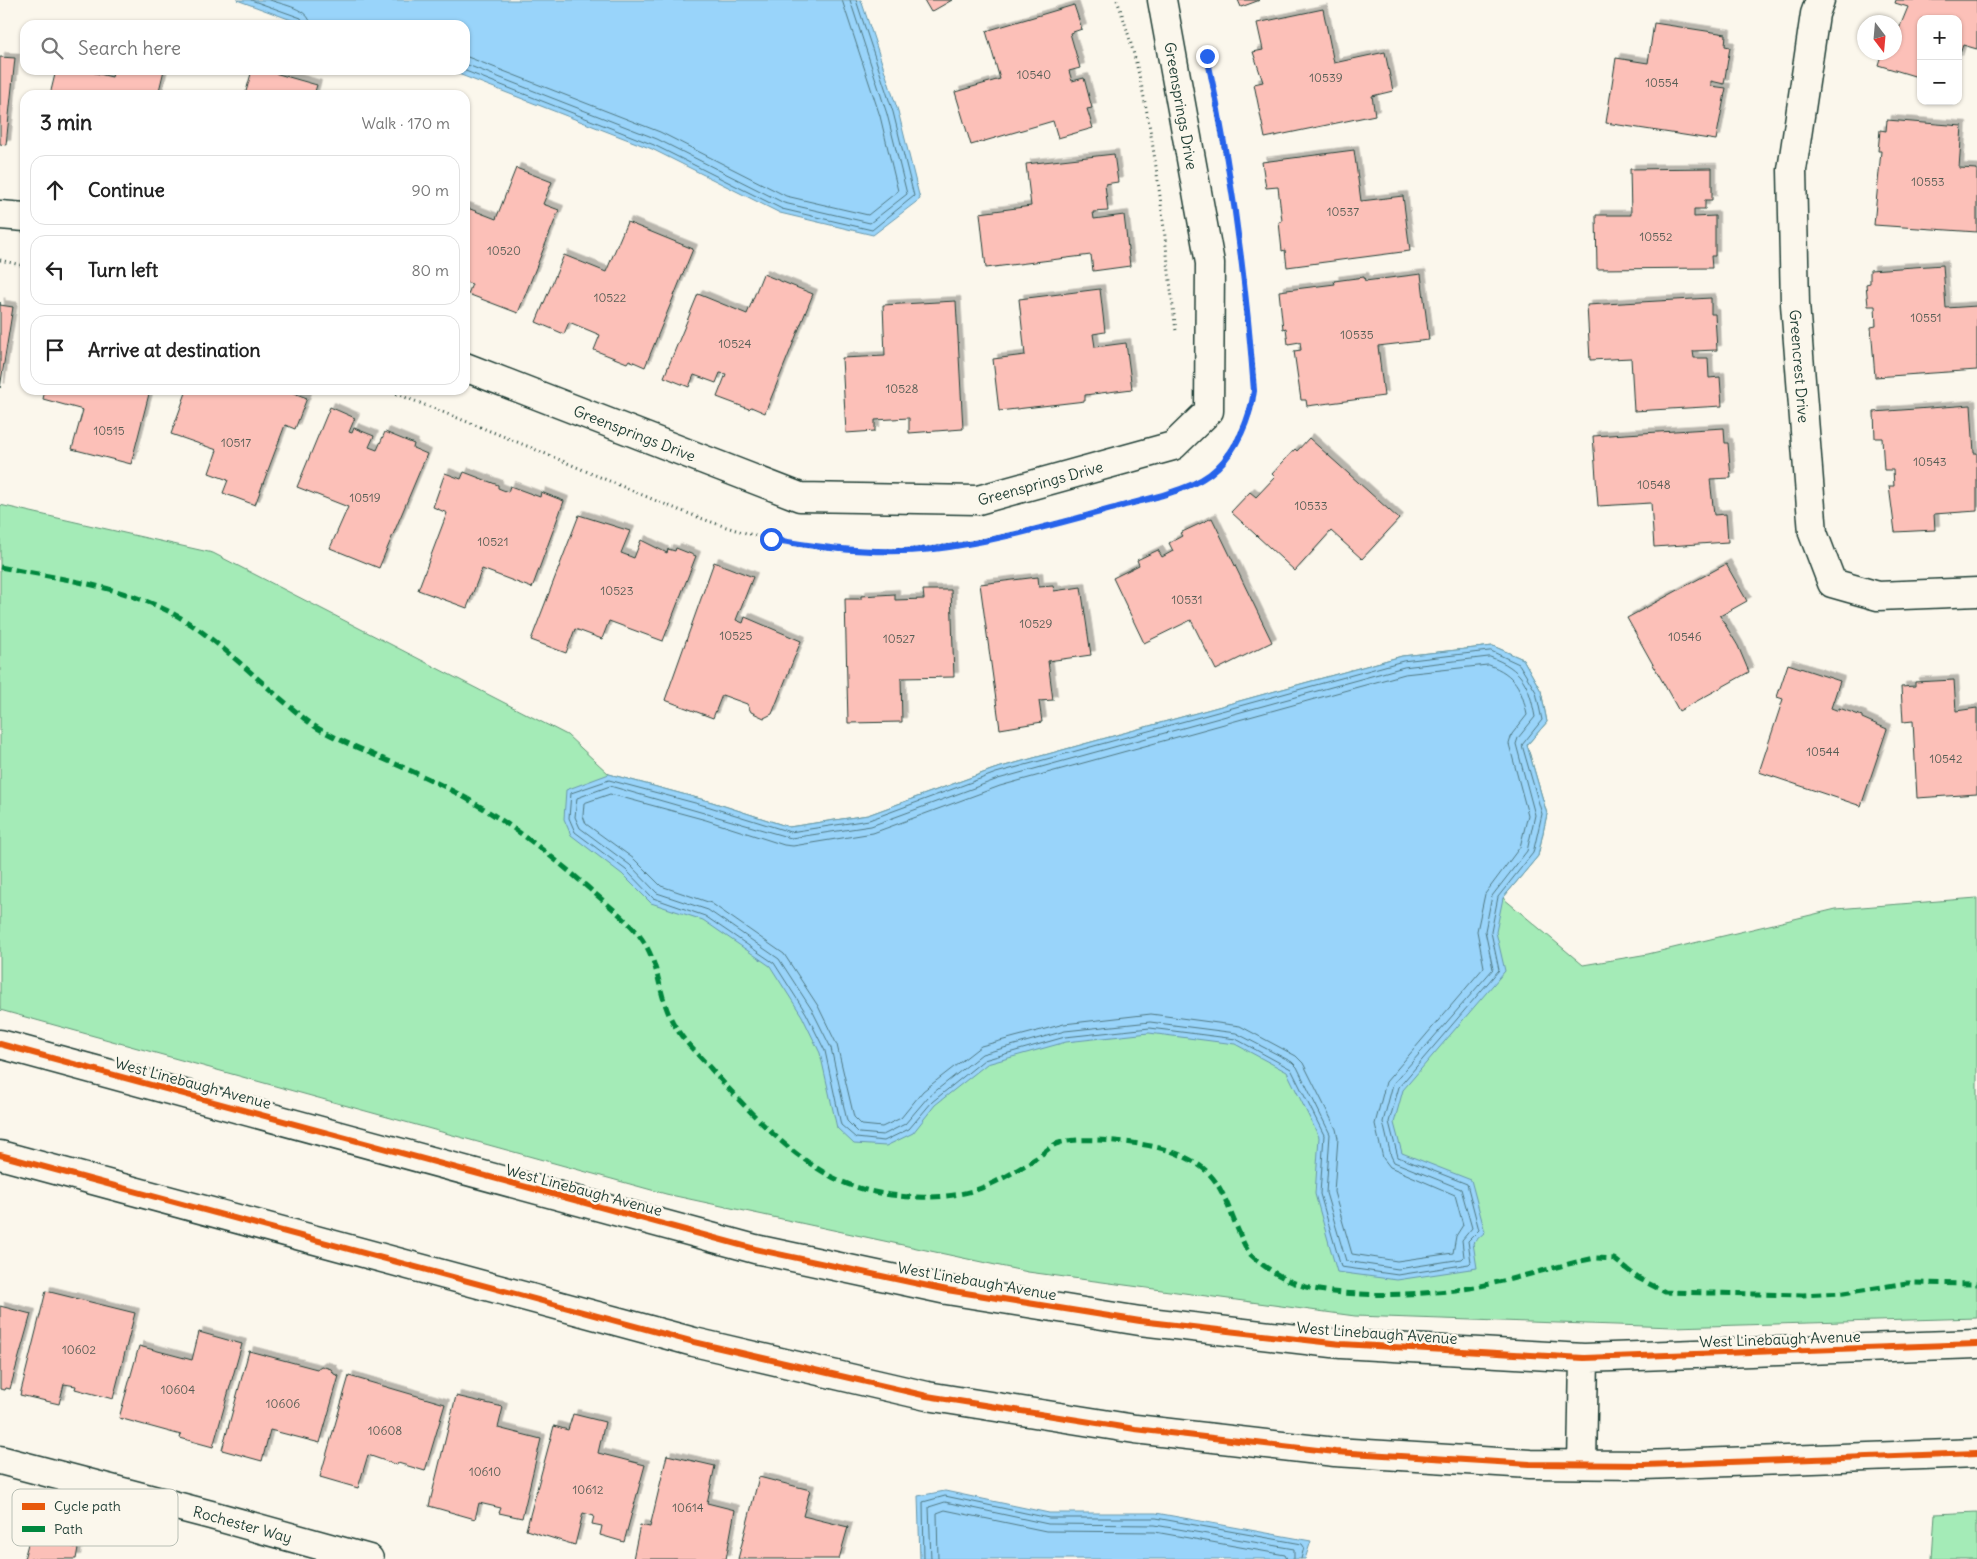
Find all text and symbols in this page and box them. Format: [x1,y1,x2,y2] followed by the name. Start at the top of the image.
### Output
[1857,15,1902,60] north arrow
[1917,15,1962,105] map controls
[1917,15,1962,60] button: +
[20,20,470,75] search box
[38,34,66,62] icon: search
[78,36,181,60] text: Search here
[1160,41,1202,171] street label: Greensprings Drive
[1196,45,1219,68] route end
[1917,60,1962,105] button: −
[1017,67,1051,82] house number: 10540
[1309,70,1343,85] house number: 10539
[1645,75,1679,90] house number: 10554
[40,109,92,136] text: 3 min
[361,113,450,133] text: Walk · 170 m
[1911,174,1945,189] house number: 10553
[41,176,69,204] icon: ahead
[88,178,165,202] text: Continue
[411,180,449,200] text: 90 m
[1327,204,1359,219] house number: 10537
[1639,229,1673,244] house number: 10552
[487,243,521,258] house number: 10520
[41,256,69,284] icon: left
[88,258,158,282] text: Turn left
[411,260,449,280] text: 80 m
[594,290,627,305] house number: 10522
[1786,309,1814,424] street label: Greencrest Drive
[1910,310,1942,325] house number: 10551
[1340,327,1374,342] house number: 10535
[41,336,69,364] icon: arrive
[719,336,751,351] house number: 10524
[88,338,261,362] text: Arrive at destination
[885,381,919,396] house number: 10528
[571,401,698,465] street label: Greensprings Drive
[93,423,125,438] house number: 10515
[221,435,251,450] house number: 10517
[1913,454,1947,469] house number: 10543
[975,456,1105,509] street label: Greensprings Drive
[1637,477,1671,492] house number: 10548
[349,490,381,505] house number: 10519
[1294,498,1328,513] house number: 10533
[760,528,783,551] route start
[478,534,508,549] house number: 10521
[601,583,634,598] house number: 10523
[1171,592,1203,607] house number: 10531
[1019,616,1053,631] house number: 10529
[719,628,753,643] house number: 10525
[1668,629,1702,644] house number: 10546
[883,631,915,646] house number: 10527
[1806,744,1840,759] house number: 10544
[1929,751,1963,766] house number: 10542
[113,1053,273,1113] street label: West Linebaugh Avenue
[504,1160,664,1220] street label: West Linebaugh Avenue
[896,1258,1058,1304] street label: West Linebaugh Avenue
[1296,1318,1458,1348] street label: West Linebaugh Avenue
[1699,1327,1861,1351] street label: West Linebaugh Avenue
[62,1342,96,1357] house number: 10602
[161,1382,195,1397] house number: 10604
[266,1396,300,1411] house number: 10606
[368,1423,402,1438] house number: 10608
[469,1464,501,1479] house number: 10610
[573,1482,604,1497] house number: 10612
[12,1489,178,1546] legend
[54,1497,121,1515] text: Cycle path
[672,1500,704,1515] house number: 10614
[191,1501,294,1547] street label: Rochester Way
[54,1520,83,1538] text: Path

